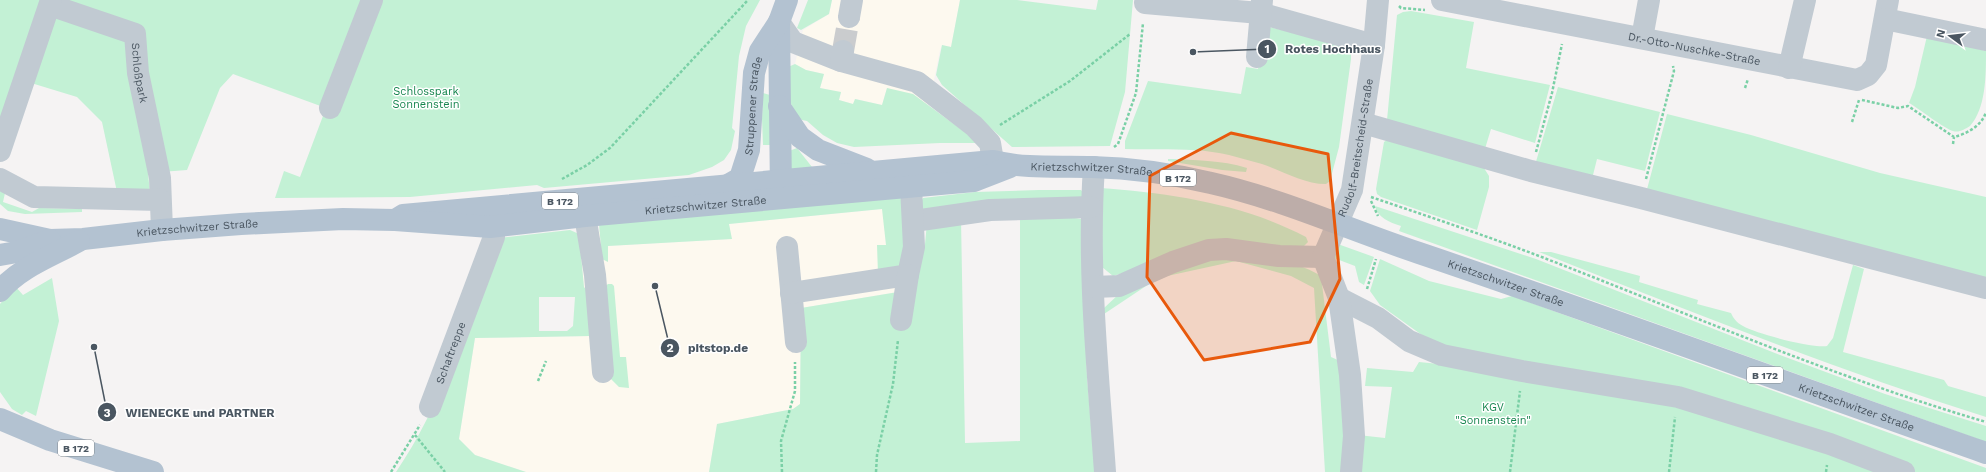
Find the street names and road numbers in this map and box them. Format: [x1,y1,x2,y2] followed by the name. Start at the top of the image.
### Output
[1627,30,1762,68] street label: Dr.-Otto-Nuschke-Straße
[129,42,150,104] street label: Schloßpark
[742,55,765,157] street label: Struppener Straße
[1335,78,1376,219] street label: Rudolf-Breitscheid-Straße
[1030,160,1153,179] street label: Krietzschwitzer Straße
[1160,170,1196,186] road number: B 172
[542,193,578,209] road number: B 172
[644,194,767,218] street label: Krietzschwitzer Straße
[136,217,259,240] street label: Krietzschwitzer Straße
[1446,257,1566,309] street label: Krietzschwitzer Straße
[433,320,469,386] street label: Schaftreppe
[1747,367,1783,383] road number: B 172
[1796,381,1916,434] street label: Krietzschwitzer Straße
[58,440,94,456] road number: B 172

